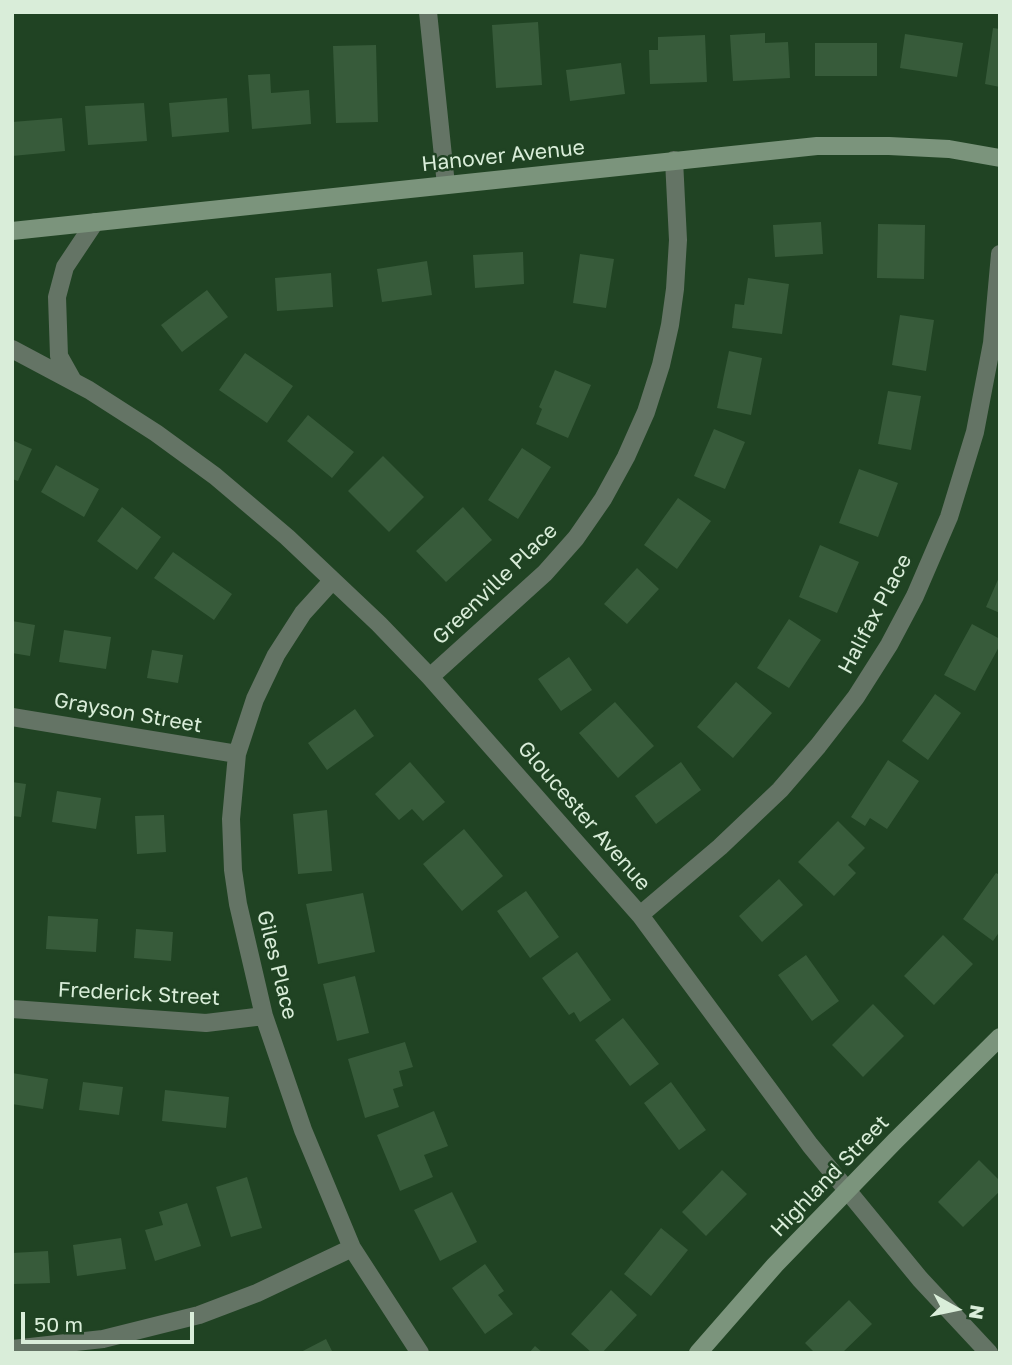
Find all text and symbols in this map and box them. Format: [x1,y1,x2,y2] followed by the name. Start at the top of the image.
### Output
[420,135,586,177] street label: Hanover Avenue
[427,518,563,650] street label: Greenville Place
[833,550,917,678] street label: Halifax Place
[52,688,204,738] street label: Grayson Street
[512,736,656,896] street label: Gloucester Avenue
[251,908,303,1022] street label: Giles Place
[57,977,221,1011] street label: Frederick Street
[766,1110,894,1242] street label: Highland Street
[921,1274,991,1344] north arrow
[24,1298,198,1342] scale bar
[965,1303,990,1321] text: N
[34,1311,83,1337] text: 50 m

